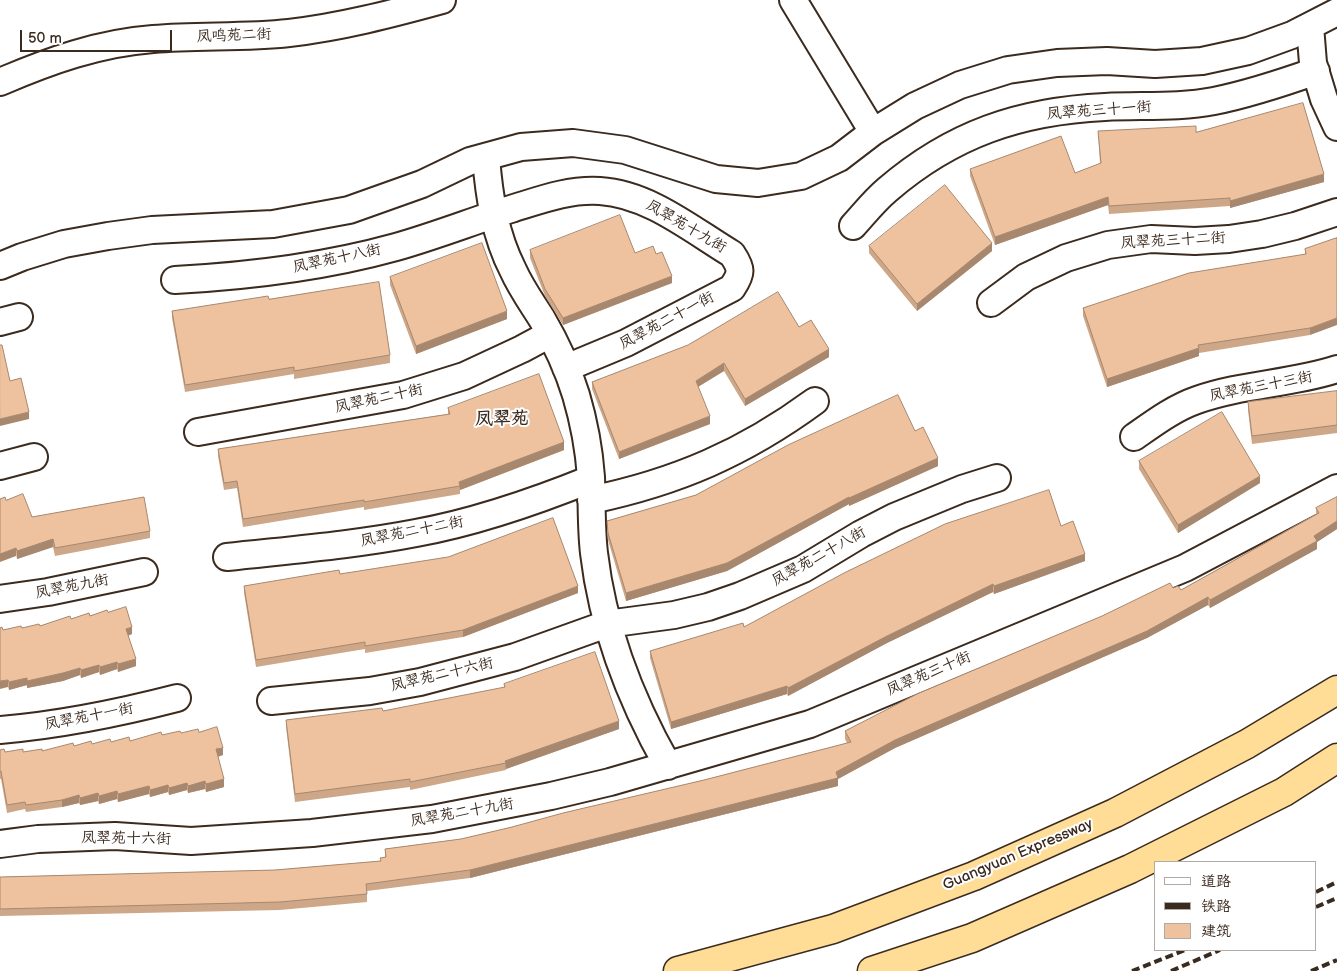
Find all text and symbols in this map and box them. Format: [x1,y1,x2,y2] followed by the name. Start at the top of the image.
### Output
[22,20,175,52] scale bar
[196,26,272,46] street label: 凤鸣苑二街
[28,29,62,48] text: 50 m
[1046,98,1152,124] street label: 凤翠苑三十一街
[643,197,729,257] street label: 凤翠苑十九街
[1120,229,1226,253] street label: 凤翠苑三十二街
[291,241,383,277] street label: 凤翠苑十八街
[616,288,718,354] street label: 凤翠苑二十一街
[1208,368,1314,406] street label: 凤翠苑三十三街
[333,381,425,417] street label: 凤翠苑二十街
[475,408,529,430] district label: 凤翠苑
[359,513,465,551] street label: 凤翠苑二十二街
[769,524,869,590] street label: 凤翠苑二十八街
[33,571,111,603] street label: 凤翠苑九街
[884,648,974,700] street label: 凤翠苑三十街
[389,654,495,696] street label: 凤翠苑二十六街
[43,700,135,734] street label: 凤翠苑十一街
[409,795,515,831] street label: 凤翠苑二十九街
[940,815,1096,895] street label: Guangyuan Expressway
[81,829,171,849] street label: 凤翠苑十六街
[1154,861,1317,951] legend
[1201,872,1231,891] text: 道路
[1201,897,1231,916] text: 铁路
[1201,922,1231,941] text: 建筑

